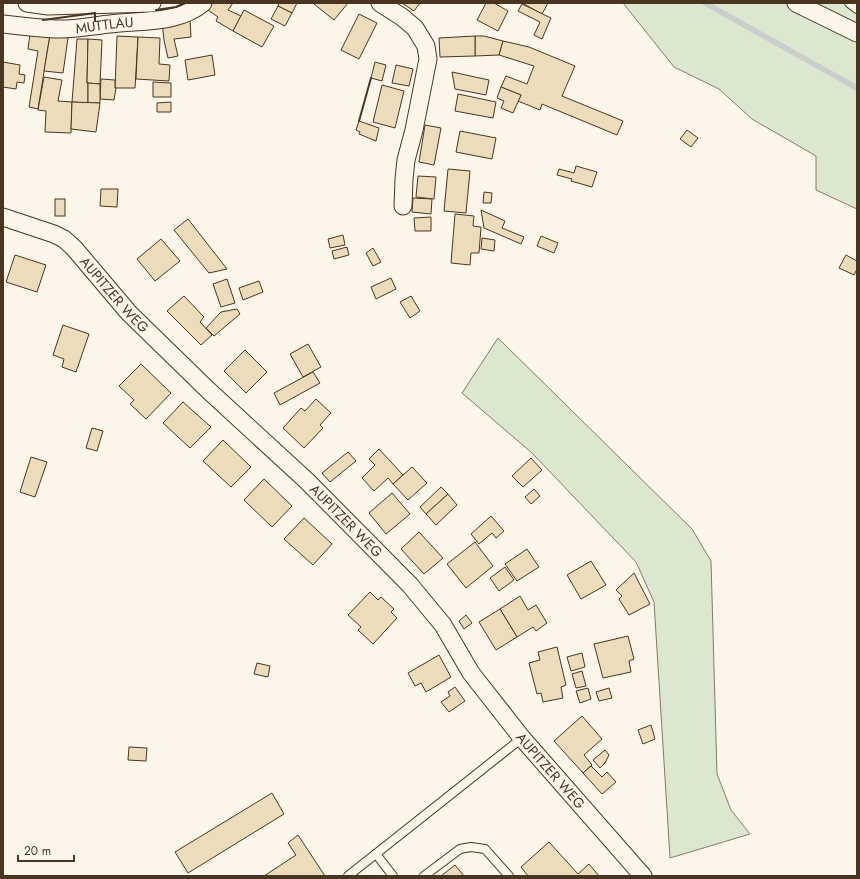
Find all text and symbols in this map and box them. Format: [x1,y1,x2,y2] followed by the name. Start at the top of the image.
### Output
[74,12,134,38] street label: MUTTLAU
[75,252,154,337] street label: AUPITZER WEG
[305,479,387,562] street label: AUPITZER WEG
[511,728,590,813] street label: AUPITZER WEG
[18,837,74,863] scale bar
[24,842,51,860] text: 20 m

